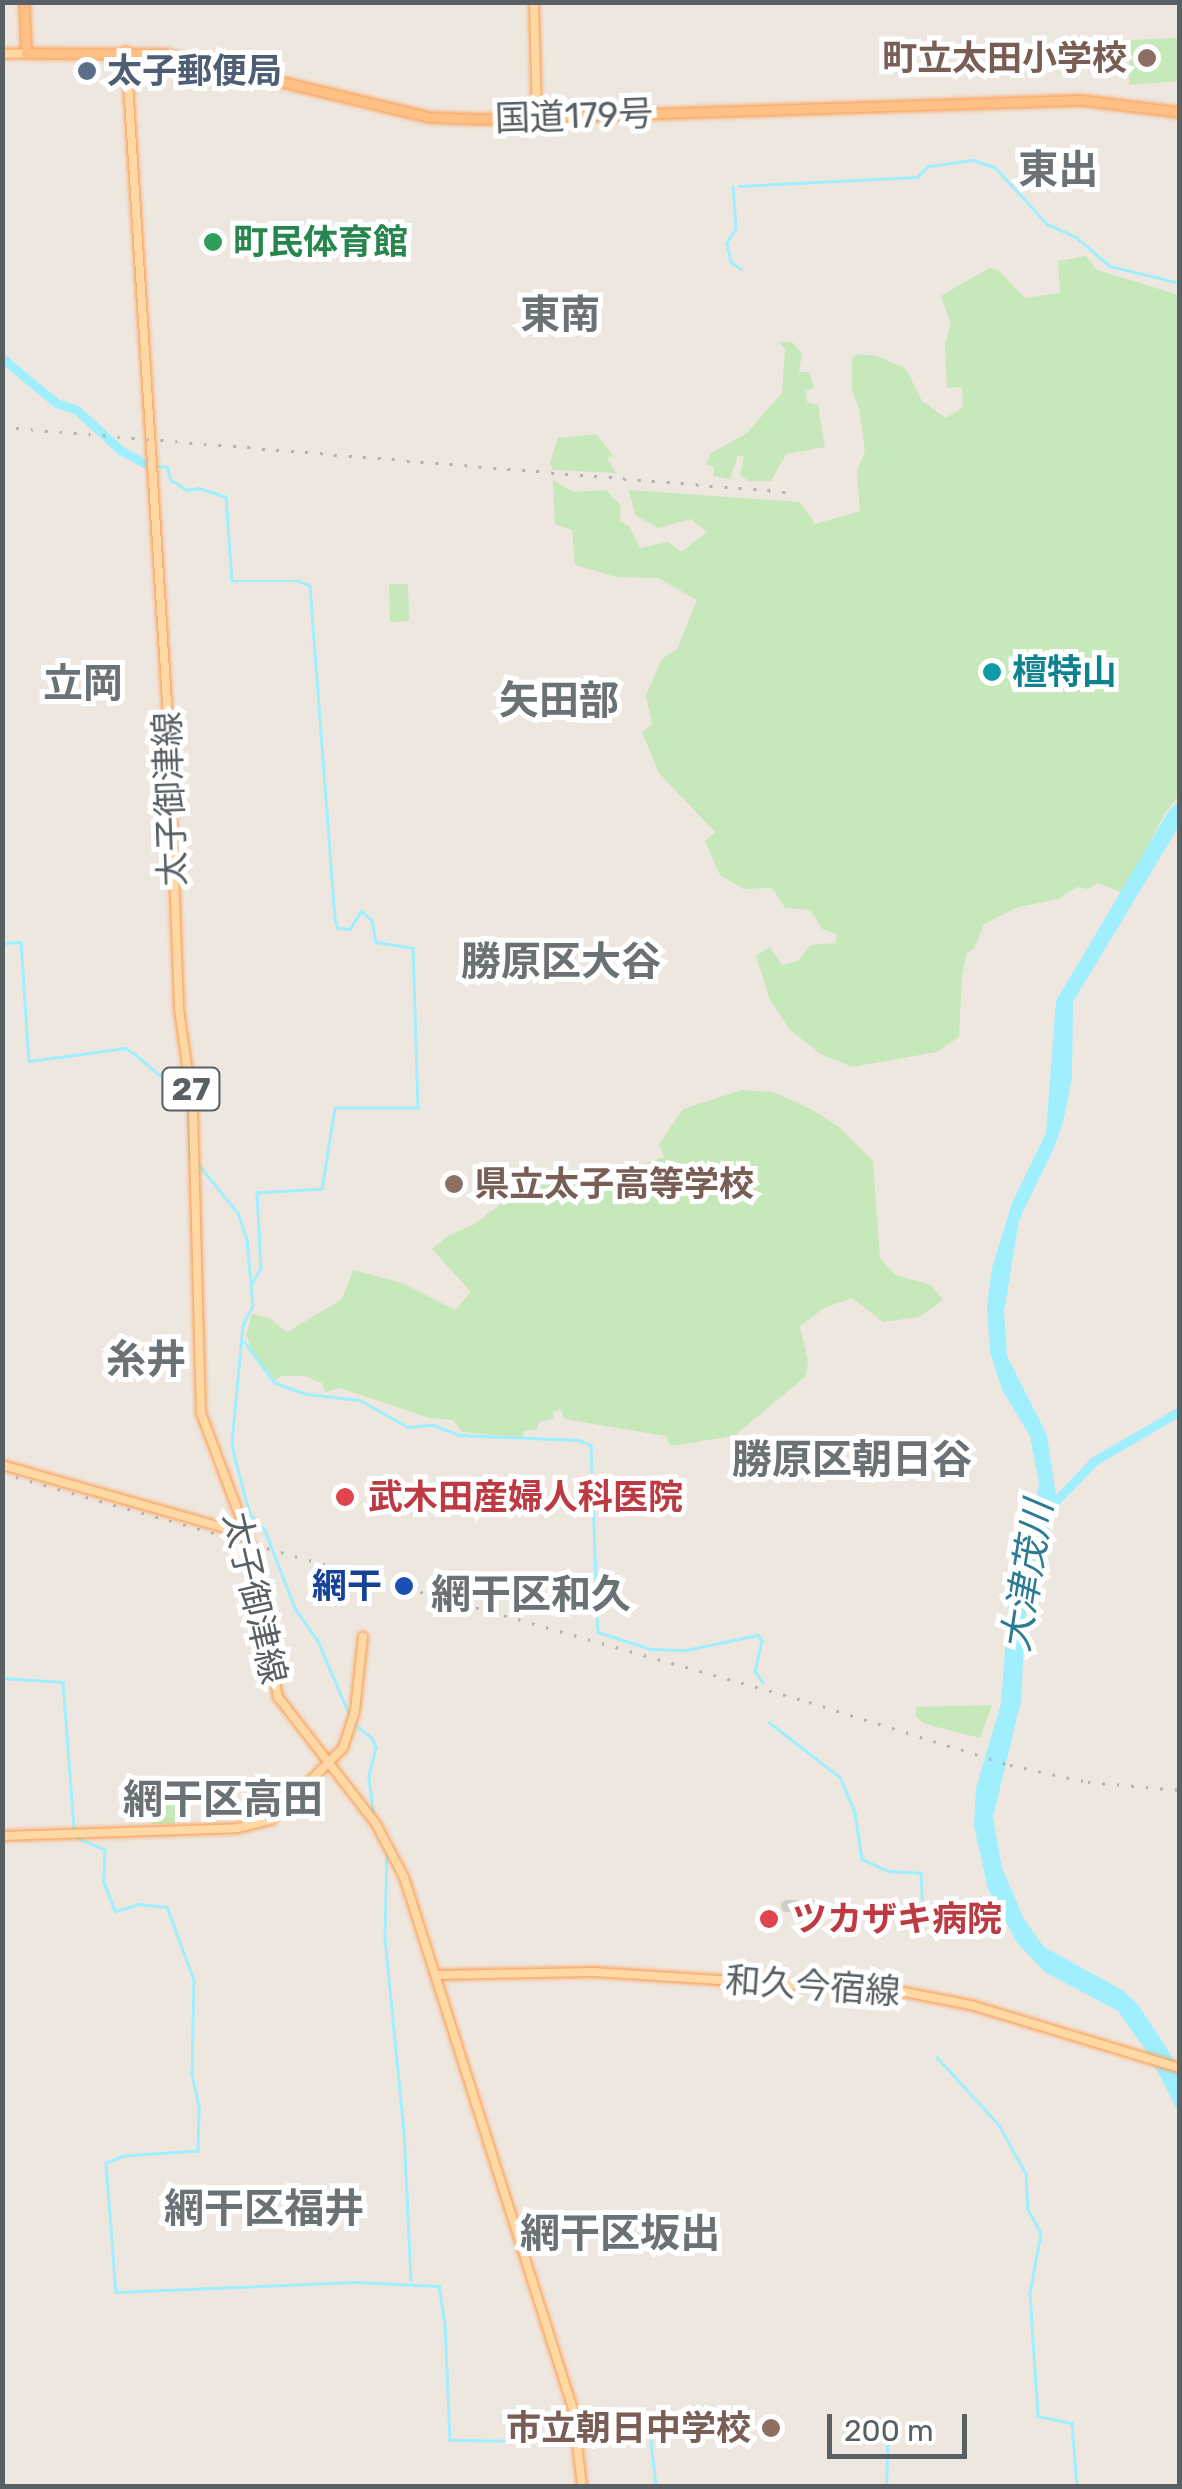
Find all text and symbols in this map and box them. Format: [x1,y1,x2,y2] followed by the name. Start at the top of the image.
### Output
[882,37,1127,79] place label: 町立太田小学校
[1136,47,1158,69] marker: 町立太田小学校
[107,50,282,92] place label: 太子郵便局
[76,60,98,82] marker: 太子郵便局
[494,92,654,140] street label: 国道179号
[1018,146,1098,194] district label: 東出
[233,221,408,263] place label: 町民体育館
[202,231,224,253] marker: 町民体育館
[520,291,600,339] district label: 東南
[1012,651,1117,693] place label: 檀特山
[43,660,123,708] district label: 立岡
[981,661,1003,683] marker: 檀特山
[499,677,619,725] district label: 矢田部
[146,711,194,887] street label: 太子御津線
[461,938,661,986] district label: 勝原区大谷
[161,1062,221,1116] road number: 27
[474,1163,754,1205] place label: 県立太子高等学校
[443,1173,465,1195] marker: 県立太子高等学校
[106,1336,186,1384] district label: 糸井
[732,1436,972,1484] district label: 勝原区朝日谷
[368,1476,683,1518] place label: 武木田産婦人科医院
[332,1484,358,1510] marker: 武木田産婦人科医院
[994,1497,1062,1655] water label: 大津茂川
[215,1508,295,1688] street label: 太子御津線
[312,1565,382,1607] place label: 網干
[431,1571,631,1619] district label: 網干区和久
[391,1573,417,1599] marker: 網干
[123,1776,323,1824] district label: 網干区高田
[792,1898,1002,1940] place label: ツカザキ病院
[756,1906,782,1932] marker: ツカザキ病院
[724,1959,902,2013] street label: 和久今宿線
[164,2185,364,2233] district label: 網干区福井
[520,2210,720,2258] district label: 網干区坂出
[832,2394,972,2456] scale bar
[506,2407,751,2449] place label: 市立朝日中学校
[844,2413,934,2449] text: 200 m
[760,2417,782,2439] marker: 市立朝日中学校

